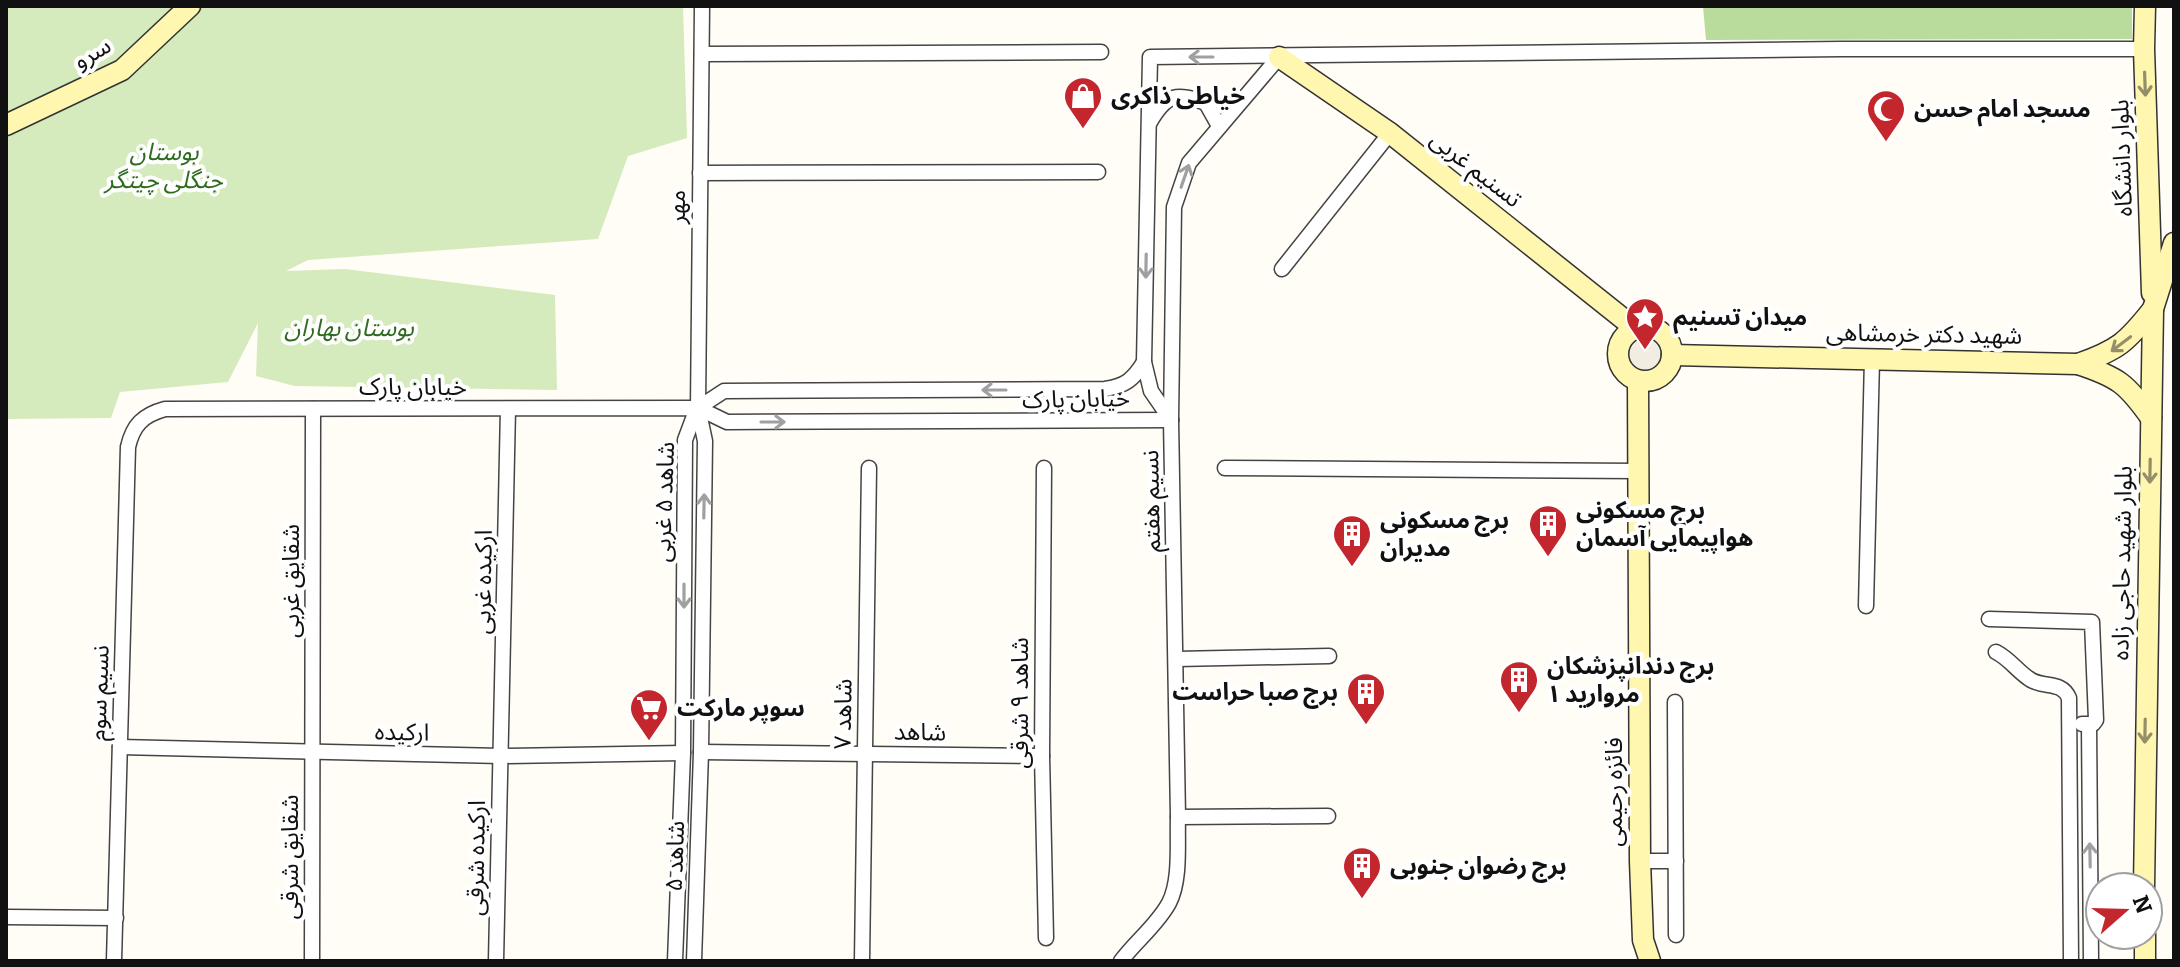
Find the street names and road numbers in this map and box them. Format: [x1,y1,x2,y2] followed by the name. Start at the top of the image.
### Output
[68,31,116,75] street label: سرو
[2106,99,2138,217] street label: بلوار دانشگاه
[1423,125,1527,216] street label: تسنیم غربی
[663,190,691,225] street label: مهر
[1826,318,2022,350] street label: شهید دکتر خرمشاهی
[359,373,467,402] street label: خیابان پارک
[1022,384,1130,415] street label: خیابان پارک
[648,441,680,563] street label: شاهد ۵ غربی
[1136,450,1169,552] street label: نسیم هفتم
[2106,465,2138,661] street label: بلوار شهید حاجی زاده
[277,524,306,638] street label: شقایق غربی
[468,529,498,635] street label: ارکیده غربی
[1006,637,1034,769] street label: شاهد ۹ شرقی
[83,645,119,742] street label: نسیم سوم
[828,678,858,750] street label: شاهد ۷
[374,718,430,746] street label: ارکیده
[894,718,946,746] street label: شاهد
[1600,737,1628,847] street label: فائزه رحیمی
[276,794,305,920] street label: شقایق شرقی
[461,800,491,916] street label: ارکیده شرقی
[660,820,690,892] street label: شاهد ۵

